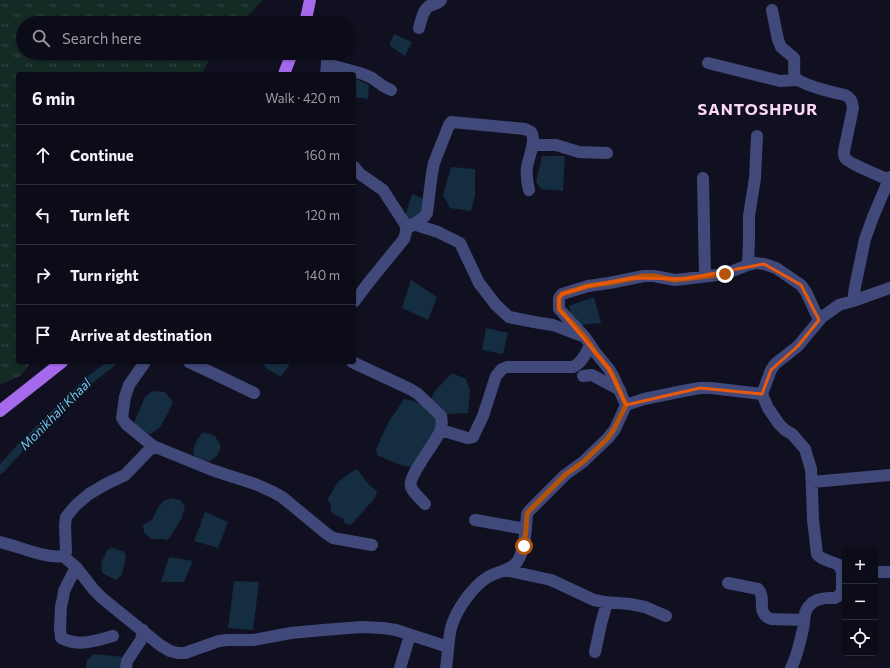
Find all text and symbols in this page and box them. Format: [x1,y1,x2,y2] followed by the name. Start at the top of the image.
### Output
[16,16,356,60] search box
[30,27,52,49] icon: search
[62,29,141,47] text: Search here
[32,88,75,109] text: 6 min
[265,90,340,106] text: Walk · 420 m
[698,99,818,118] district label: SANTOSHPUR
[32,144,54,166] icon: ahead
[70,146,134,164] text: Continue
[304,147,340,163] text: 160 m
[32,204,54,226] icon: left
[70,206,129,224] text: Turn left
[305,207,340,223] text: 120 m
[32,264,54,286] icon: right
[716,265,734,283] route end
[70,266,139,284] text: Turn right
[304,267,340,283] text: 140 m
[32,324,54,346] icon: arrive
[70,326,212,344] text: Arrive at destination
[16,374,95,453] water label: Monikhali Khaal
[515,537,533,555] route start
[842,548,878,656] map controls
[842,548,878,584] button: +
[842,584,878,620] button: −
[842,620,878,656] button: locate

